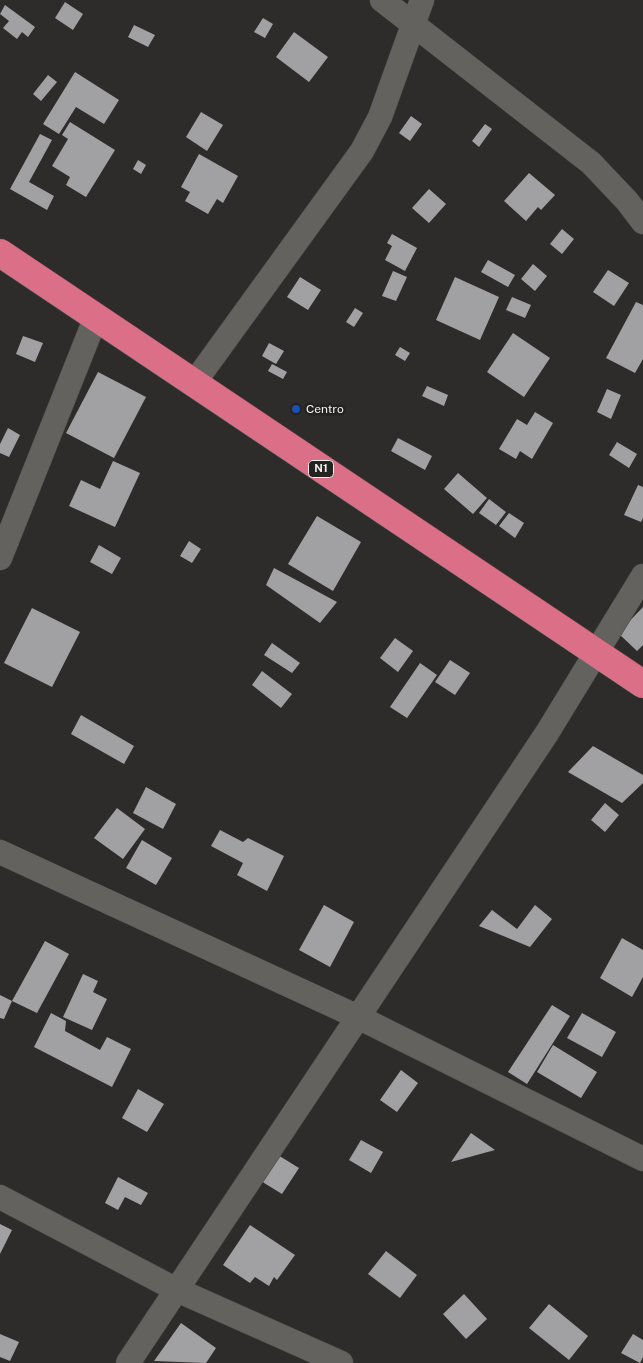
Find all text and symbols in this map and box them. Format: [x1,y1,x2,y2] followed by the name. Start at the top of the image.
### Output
[306,402,344,416] place label: Centro
[290,403,302,415] marker: Centro
[308,460,334,478] road number: N1

